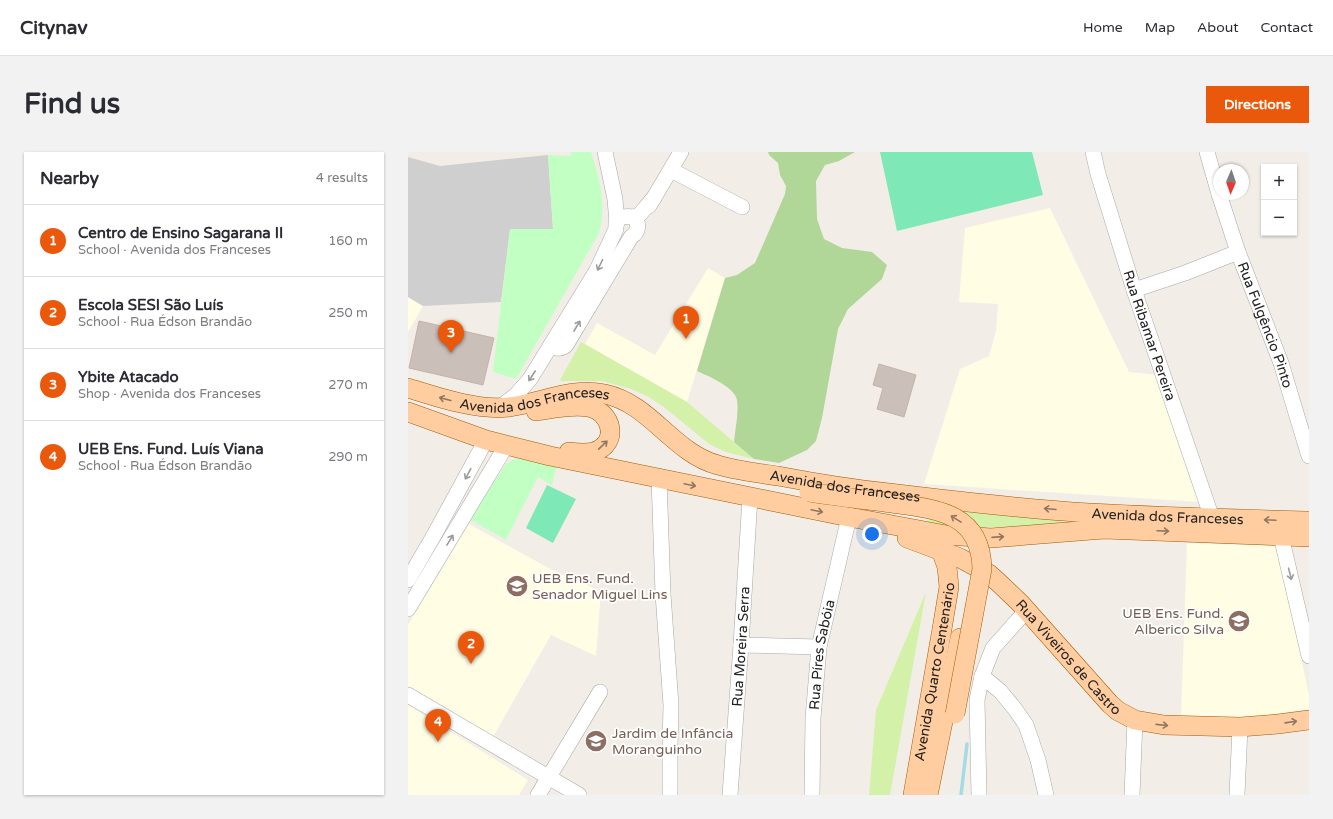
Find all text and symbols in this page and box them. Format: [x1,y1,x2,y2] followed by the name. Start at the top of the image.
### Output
[20,17,87,39] text: Citynav
[1083,19,1123,36] text: Home
[1145,19,1175,36] text: Map
[1197,19,1239,36] text: About
[1261,19,1313,36] text: Contact
[1206,86,1309,123] button: Directions
[24,87,120,121] text: Find us
[1213,164,1249,200] north arrow
[1261,164,1297,236] map controls
[1261,164,1297,200] button: +
[40,168,99,189] text: Nearby
[316,170,368,186] text: 4 results
[1261,200,1297,236] button: −
[78,224,283,242] text: Centro de Ensino Sagarana II
[49,233,57,249] text: 1
[328,233,368,249] text: 160 m
[78,242,271,258] text: School · Avenida dos Franceses
[596,258,603,270] one-way arrow
[1234,259,1297,390] street label: Rua Fulgêncio Pinto
[1120,268,1180,403] street label: Rua Ribamar Pereira
[78,296,223,314] text: Escola SESI São Luís
[49,305,57,321] text: 2
[328,305,368,321] text: 250 m
[673,306,699,339] pin: 1
[78,314,252,330] text: School · Rua Édson Brandão
[438,320,464,353] pin: 3
[573,321,581,332] one-way arrow
[78,368,179,386] text: Ybite Atacado
[528,370,536,381] one-way arrow
[49,377,57,393] text: 3
[328,377,368,393] text: 270 m
[458,384,612,416] street label: Avenida dos Franceses
[78,386,261,402] text: Shop · Avenida dos Franceses
[439,394,452,402] one-way arrow
[78,440,264,458] text: UEB Ens. Fund. Luís Viana
[597,441,607,451] one-way arrow
[49,449,57,465] text: 4
[328,449,368,465] text: 290 m
[78,458,252,474] text: School · Rua Édson Brandão
[769,466,922,505] street label: Avenida dos Franceses
[463,468,471,480] one-way arrow
[683,481,696,489] one-way arrow
[1091,505,1244,528] street label: Avenida dos Franceses
[1044,506,1057,513] one-way arrow
[810,507,823,515] one-way arrow
[951,515,962,523] one-way arrow
[1264,516,1277,524] one-way arrow
[862,524,882,544] your location
[1156,527,1169,535] one-way arrow
[446,534,454,546] one-way arrow
[991,534,1004,541] one-way arrow
[1286,567,1294,580] one-way arrow
[532,570,668,603] place label: UEB Ens. Fund. Senador Miguel Lins
[504,573,530,599] school or university icon: UEB Ens. Fund. Senador Miguel Lins
[911,582,958,762] street label: Avenida Quarto Centenário
[728,586,753,707] street label: Rua Moreira Serra
[1012,596,1125,719] street label: Rua Viveiros de Castro
[805,598,838,711] street label: Rua Píres Sabóia
[1122,605,1224,638] place label: UEB Ens. Fund. Alberico Silva
[1226,608,1252,634] school or university icon: UEB Ens. Fund. Alberico Silva
[458,631,484,664] pin: 2
[425,709,451,742] pin: 4
[1284,718,1297,726] one-way arrow
[1155,721,1168,728] one-way arrow
[612,725,733,758] place label: Jardim de Infância Moranguinho
[583,728,609,754] school or university icon: Jardim de Infância Moranguinho

